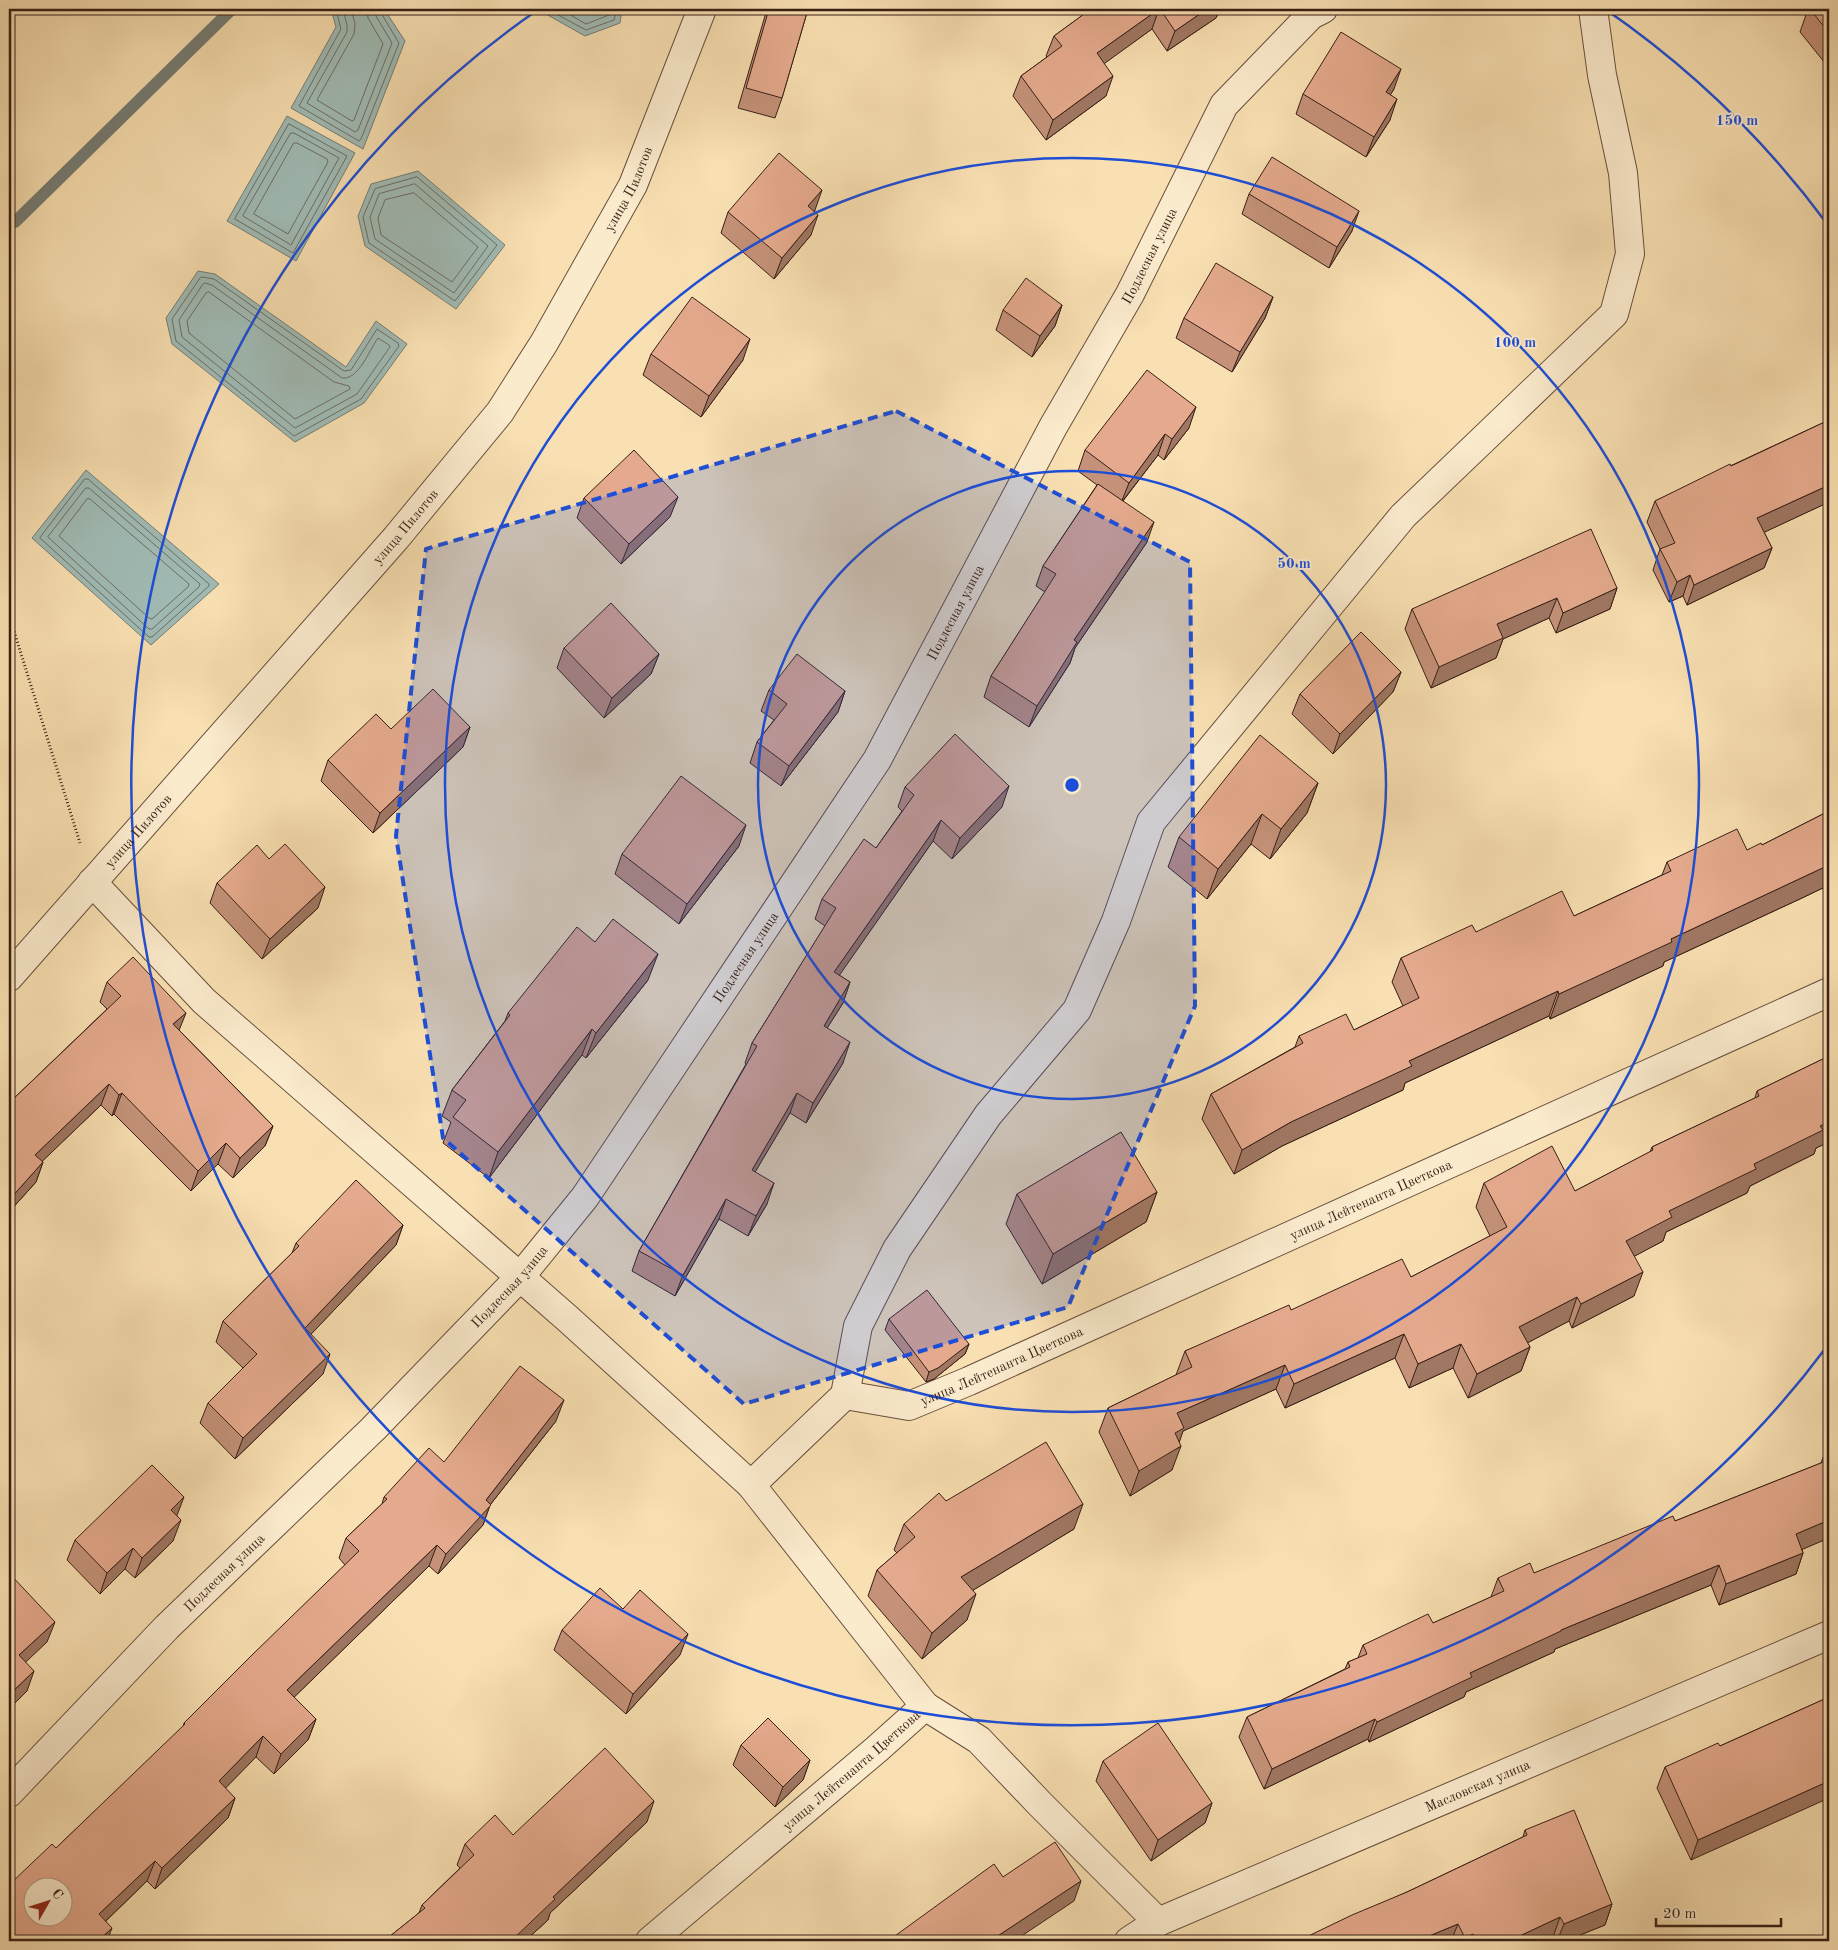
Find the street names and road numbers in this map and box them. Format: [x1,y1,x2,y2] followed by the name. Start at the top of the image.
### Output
[602,145,655,234] street label: улица Пилотов
[1120,206,1180,307] street label: Подлесная улица
[371,487,441,567] street label: улица Пилотов
[925,563,987,663] street label: Подлесная улица
[103,792,175,871] street label: улица Пилотов
[711,910,781,1005] street label: Подлесная улица
[1288,1158,1454,1243] street label: улица Лейтенанта Цветкова
[469,1243,551,1331] street label: Подлесная улица
[919,1324,1085,1408] street label: улица Лейтенанта Цветкова
[182,1531,268,1615] street label: Подлесная улица
[780,1708,923,1833] street label: улица Лейтенанта Цветкова
[1423,1758,1532,1815] street label: Масловская улица

